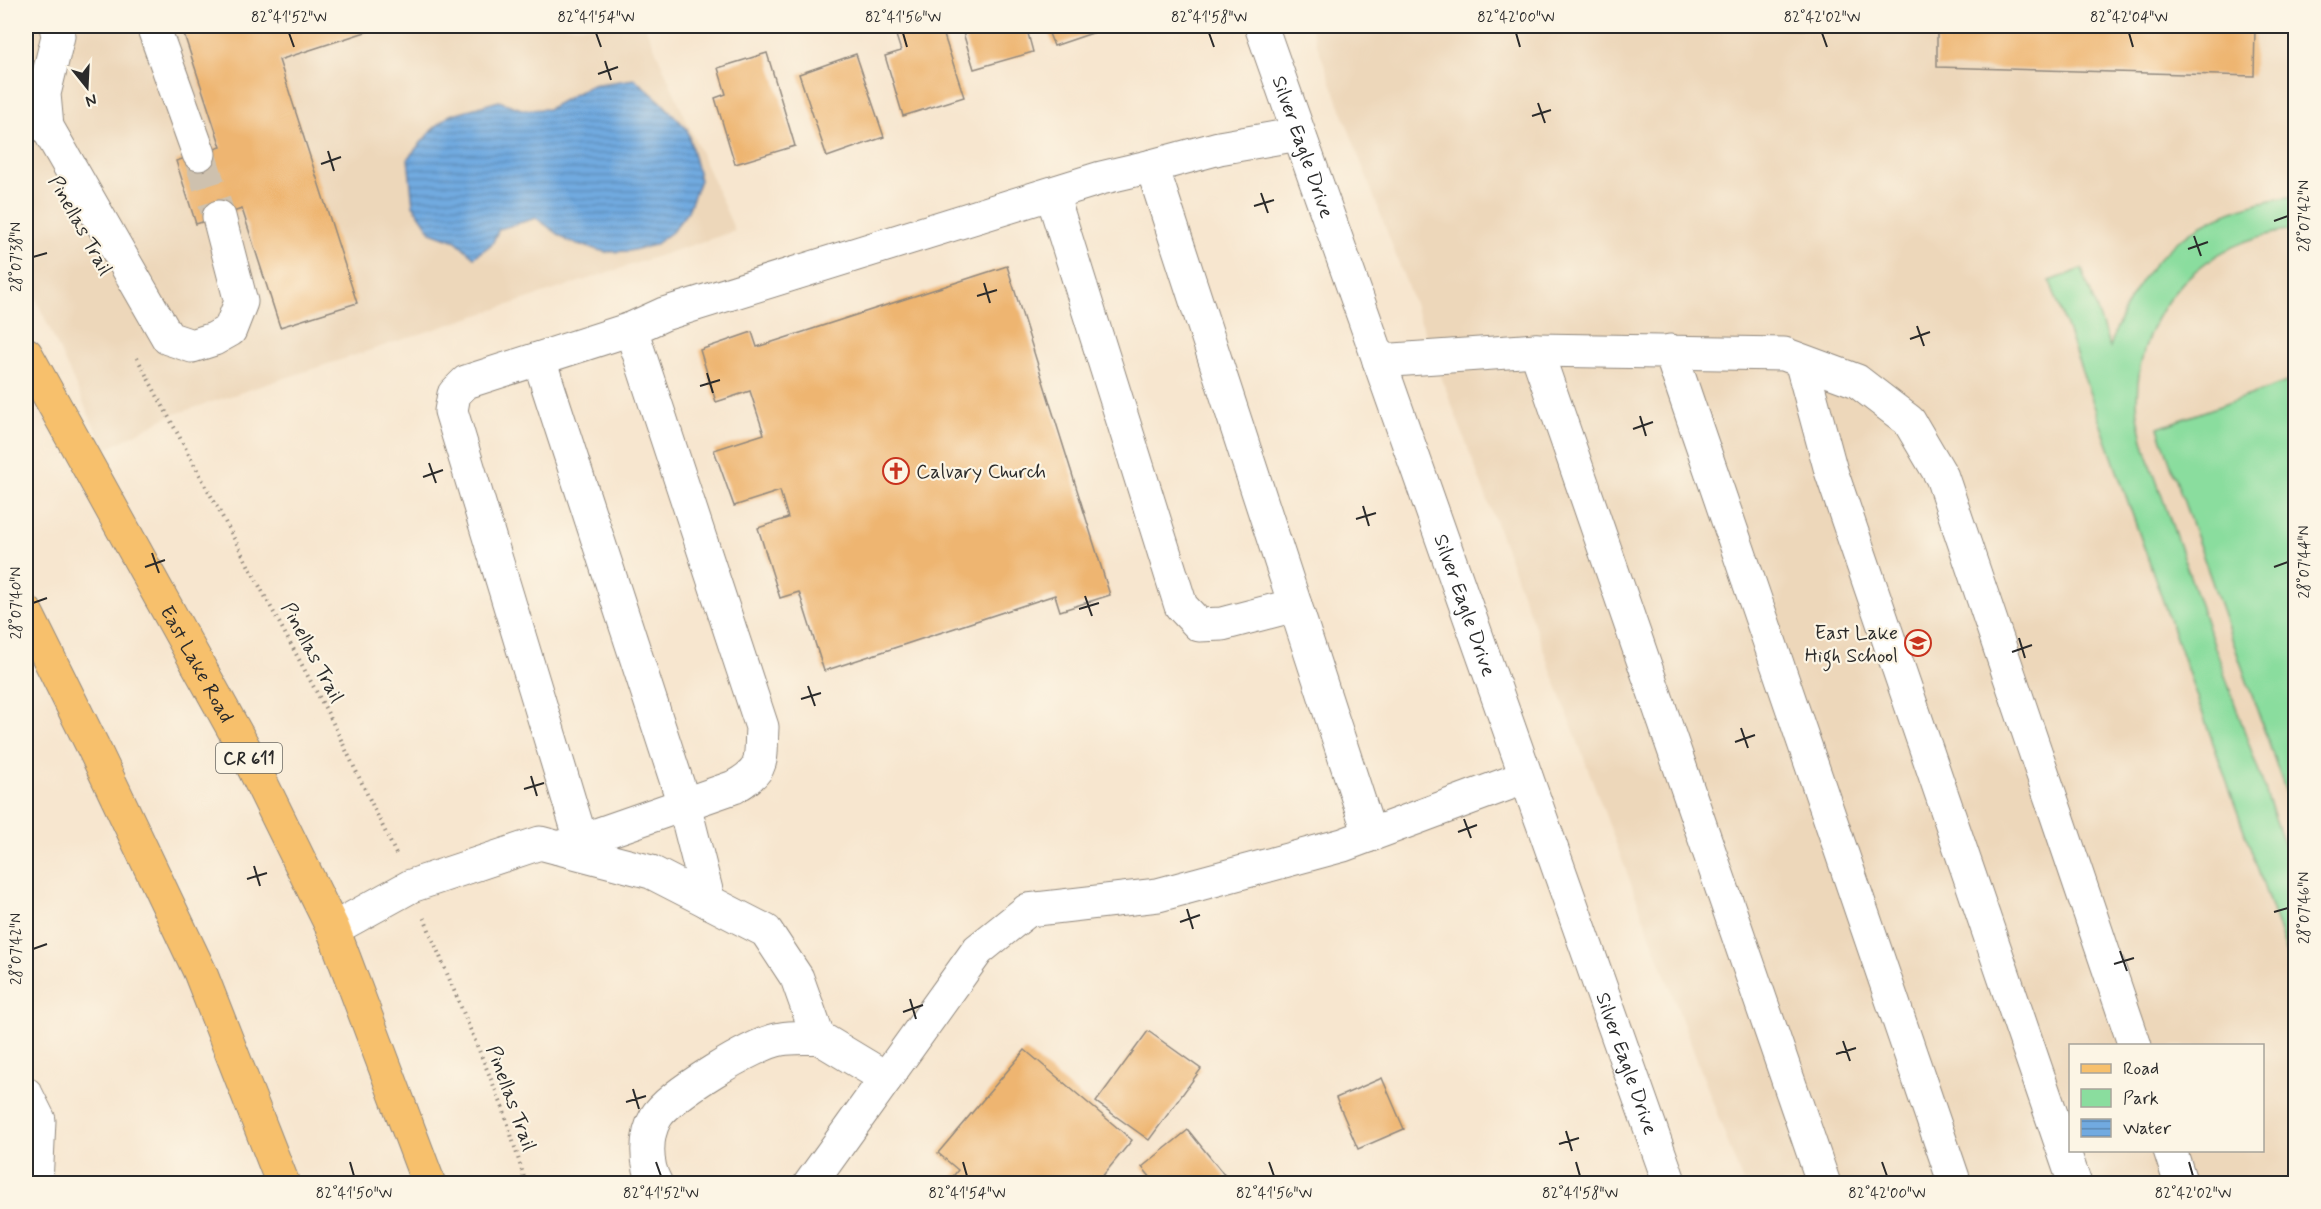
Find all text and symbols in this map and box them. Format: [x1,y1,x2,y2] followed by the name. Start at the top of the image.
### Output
[251,8,327,28] text: 82°41'52"W
[558,8,634,28] text: 82°41'54"W
[865,8,941,28] text: 82°41'56"W
[1171,8,1247,28] text: 82°41'58"W
[1477,8,1555,28] text: 82°42'00"W
[1784,8,1860,28] text: 82°42'02"W
[2090,8,2168,28] text: 82°42'04"W
[57,57,117,117] north arrow
[1265,73,1340,222] street label: Silver Eagle Drive
[83,88,99,111] text: N
[41,171,118,281] street label: Pinellas Trail
[2295,180,2315,252] text: 28°07'42"N
[7,222,27,292] text: 28°07'38"N
[881,456,911,486] church icon: Calvary Church
[916,459,1046,486] place label: Calvary Church
[2295,525,2315,599] text: 28°07'44"N
[1427,531,1502,680] street label: Silver Eagle Drive
[7,567,27,639] text: 28°07'40"N
[274,598,350,708] street label: Pinellas Trail
[153,601,239,728] street label: East Lake Road
[1805,620,1898,672] place label: East Lake High School
[1903,628,1933,658] school or university icon: East Lake High School
[216,743,282,773] road number: CR 611
[2295,872,2315,944] text: 28°07'46"N
[7,913,27,985] text: 28°07'42"N
[1588,989,1663,1139] street label: Silver Eagle Drive
[479,1042,542,1155] street label: Pinellas Trail
[2069,1044,2264,1152] legend
[2123,1057,2159,1081] text: Road
[2123,1087,2159,1111] text: Park
[2123,1117,2172,1141] text: Water
[316,1184,392,1204] text: 82°41'50"W
[623,1184,699,1204] text: 82°41'52"W
[929,1184,1005,1204] text: 82°41'54"W
[1236,1184,1312,1204] text: 82°41'56"W
[1542,1184,1618,1204] text: 82°41'58"W
[1848,1184,1926,1204] text: 82°42'00"W
[2155,1184,2231,1204] text: 82°42'02"W

